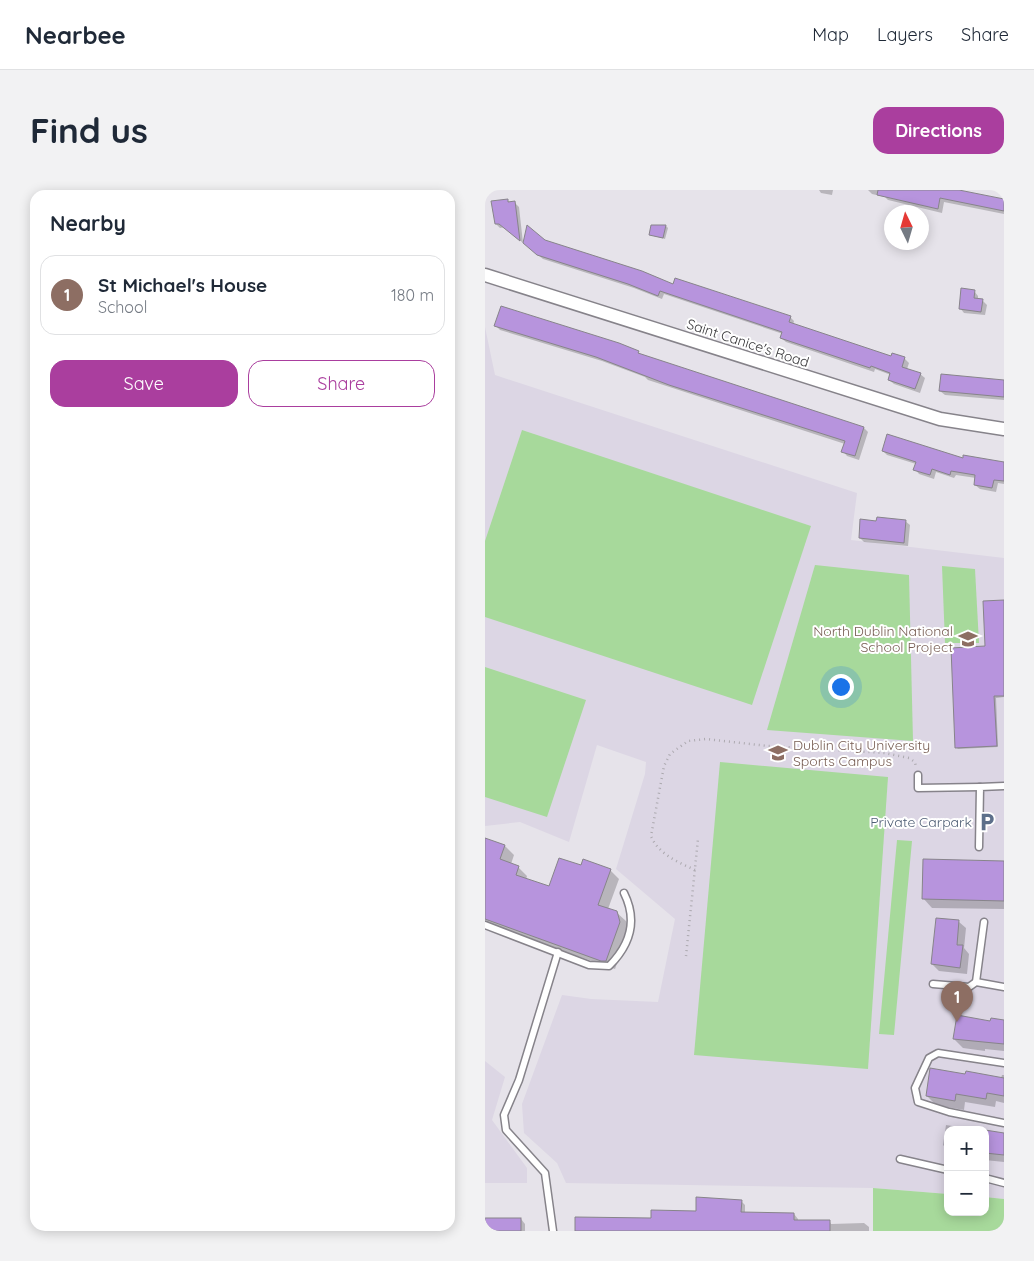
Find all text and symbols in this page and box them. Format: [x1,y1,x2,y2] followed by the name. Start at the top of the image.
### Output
[25,20,126,50] text: Nearbee
[812,23,849,46] text: Map
[877,23,933,46] text: Layers
[961,23,1009,46] text: Share
[873,107,1004,154] button: Directions
[30,108,148,152] text: Find us
[884,205,929,250] north arrow
[50,210,126,236] text: Nearby
[98,273,267,297] text: St Michael's House
[64,285,70,305] text: 1
[391,285,434,305] text: 180 m
[98,297,147,317] text: School
[684,315,812,371] street label: Saint Canice's Road
[50,360,238,407] button: Save
[248,360,435,407] button: Share
[813,622,953,656] place label: North Dublin National School Project
[957,628,979,650] school or university icon: North Dublin National School Project
[828,674,854,700] your location
[793,736,930,770] place label: Dublin City University Sports Campus
[767,742,789,764] school or university icon: Dublin City University Sports Campus
[976,811,998,833] parking icon: Private Carpark
[870,813,972,831] place label: Private Carpark
[941,981,973,1022] pin: 1
[944,1126,989,1216] map controls
[944,1126,989,1171] button: +
[944,1171,989,1216] button: −

